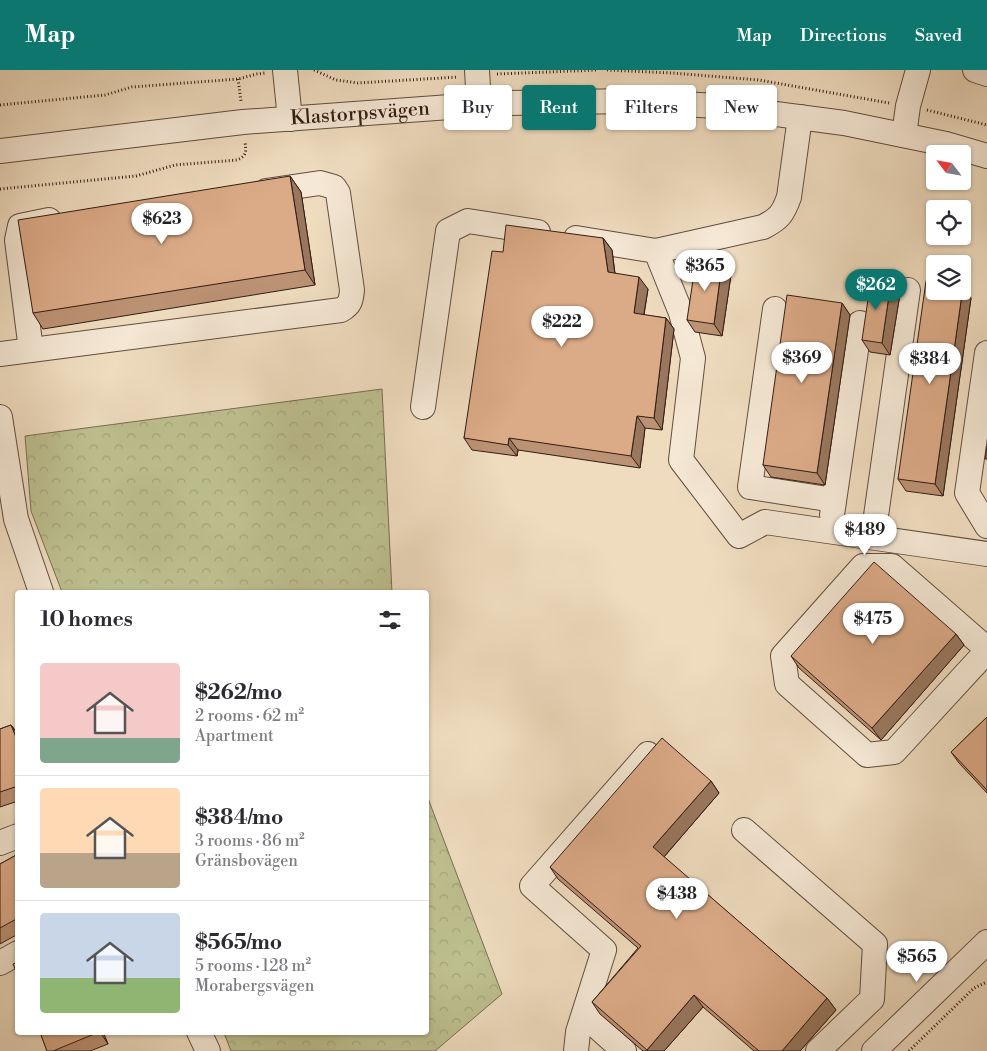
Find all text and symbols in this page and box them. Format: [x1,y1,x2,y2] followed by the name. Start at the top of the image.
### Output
[25,20,75,50] text: Map
[736,24,772,47] text: Map
[800,24,887,47] text: Directions
[915,24,962,47] text: Saved
[444,85,512,130] chip: Buy
[522,85,596,130] chip: Rent
[606,85,696,130] chip: Filters
[706,85,777,130] chip: New
[289,96,431,131] street label: Klastorpsvägen
[926,145,971,190] north arrow
[926,145,971,300] map controls
[926,200,971,245] button: locate
[132,202,192,245] pin: $623
[142,209,182,229] text: $623
[675,250,735,292] pin: $365
[926,255,971,300] button: layers
[685,256,725,276] text: $365
[846,268,906,311] pin: $262
[856,275,896,295] text: $262
[532,306,592,348] pin: $222
[542,312,582,332] text: $222
[772,342,832,384] pin: $369
[900,342,960,385] pin: $384
[782,348,822,368] text: $369
[910,349,950,369] text: $384
[835,514,895,556] pin: $489
[845,520,885,540] text: $489
[843,602,903,645] pin: $475
[376,606,404,634] icon: filters
[40,607,133,633] text: 10 homes
[854,609,892,629] text: $475
[195,680,282,706] text: $262/mo
[80,683,140,743] icon: home
[195,706,304,726] text: 2 rooms · 62 m²
[195,726,274,746] text: Apartment
[195,805,283,831] text: $384/mo
[80,808,140,868] icon: home
[195,831,305,851] text: 3 rooms · 86 m²
[195,851,298,871] text: Gränsbovägen
[647,878,707,920] pin: $438
[657,884,697,904] text: $438
[195,930,282,956] text: $565/mo
[80,933,140,993] icon: home
[887,940,947,983] pin: $565
[897,947,937,967] text: $565
[195,956,311,976] text: 5 rooms · 128 m²
[195,976,314,996] text: Morabergsvägen

